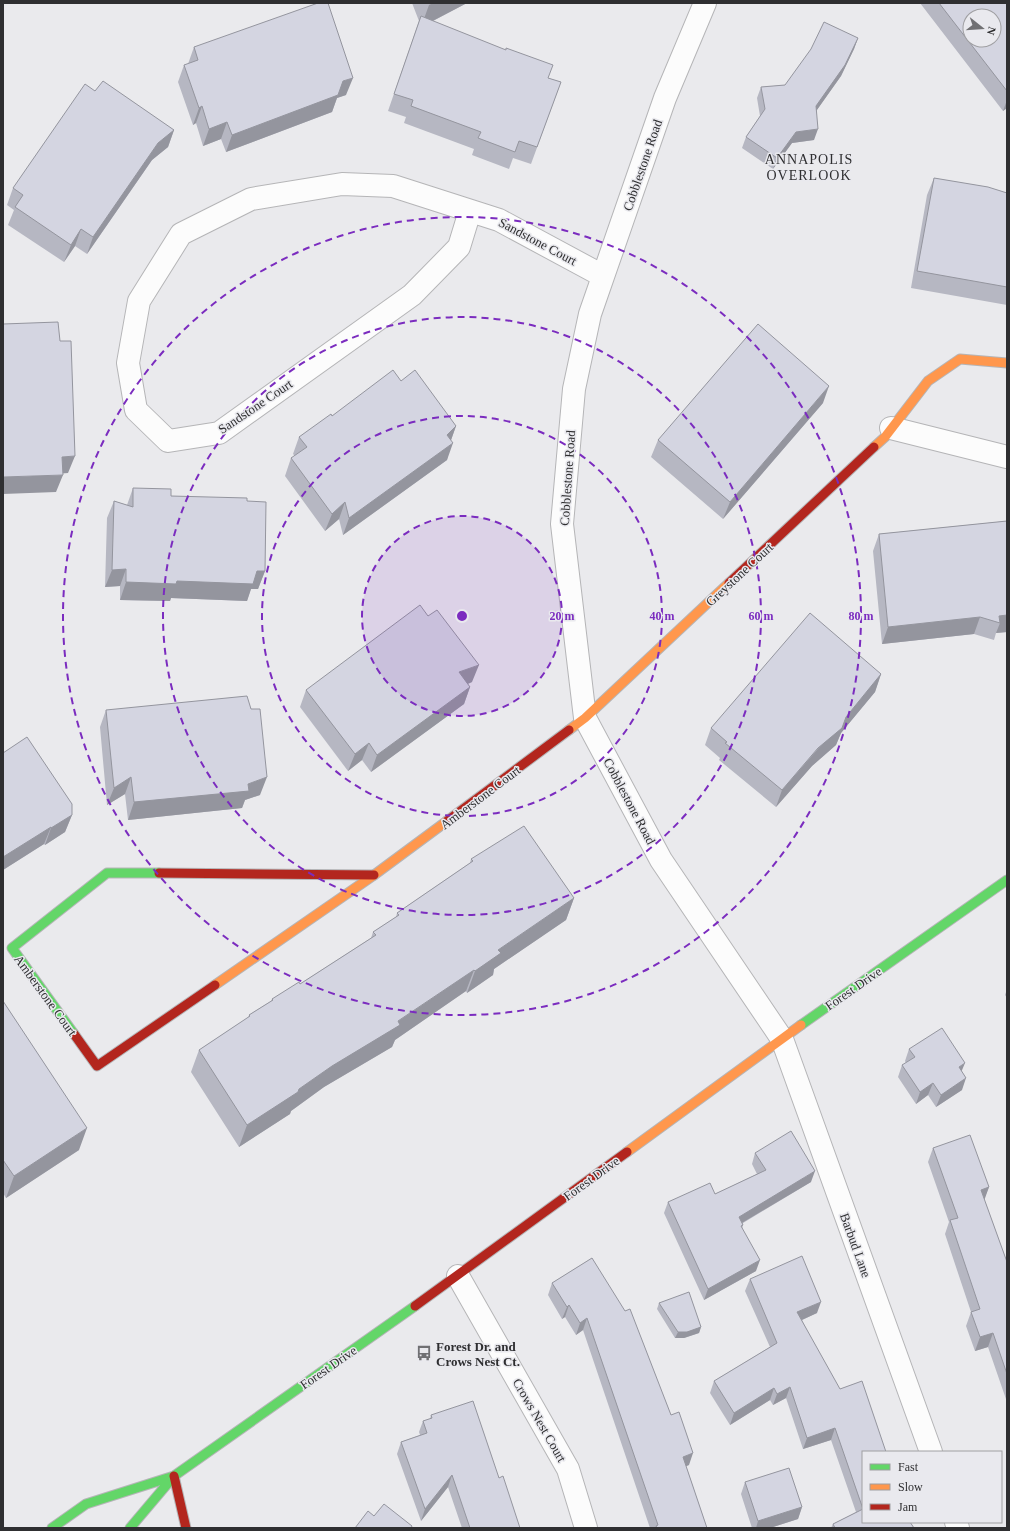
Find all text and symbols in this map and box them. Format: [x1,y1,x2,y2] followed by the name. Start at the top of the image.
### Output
[962,8,1002,48] north arrow
[985,25,998,37] text: N
[620,117,665,213] street label: Cobblestone Road
[765,152,853,183] district label: ANNAPOLIS OVERLOOK
[496,215,580,269] street label: Sandstone Court
[215,376,296,437] street label: Sandstone Court
[557,429,578,526] street label: Cobblestone Road
[703,539,776,609] street label: Greystone Court
[455,609,469,623] centre of rings
[550,609,575,623] text: 20 m
[650,609,675,623] text: 40 m
[749,609,774,623] text: 60 m
[849,609,874,623] text: 80 m
[600,755,659,847] street label: Cobblestone Road
[437,762,524,832] street label: Amberstone Court
[11,952,80,1039] street label: Amberstone Court
[822,963,885,1013] street label: Forest Drive
[560,1153,622,1204] street label: Forest Drive
[837,1211,874,1280] street label: Barbud Lane
[436,1339,520,1369] place label: Forest Dr. and Crows Nest Ct.
[297,1342,360,1392] street label: Forest Drive
[415,1344,433,1362] bus stop icon: Forest Dr. and Crows Nest Ct.
[510,1376,570,1465] street label: Crows Nest Court
[862,1451,1002,1523] legend
[898,1460,919,1474] text: Fast
[898,1480,923,1494] text: Slow
[898,1500,918,1514] text: Jam

